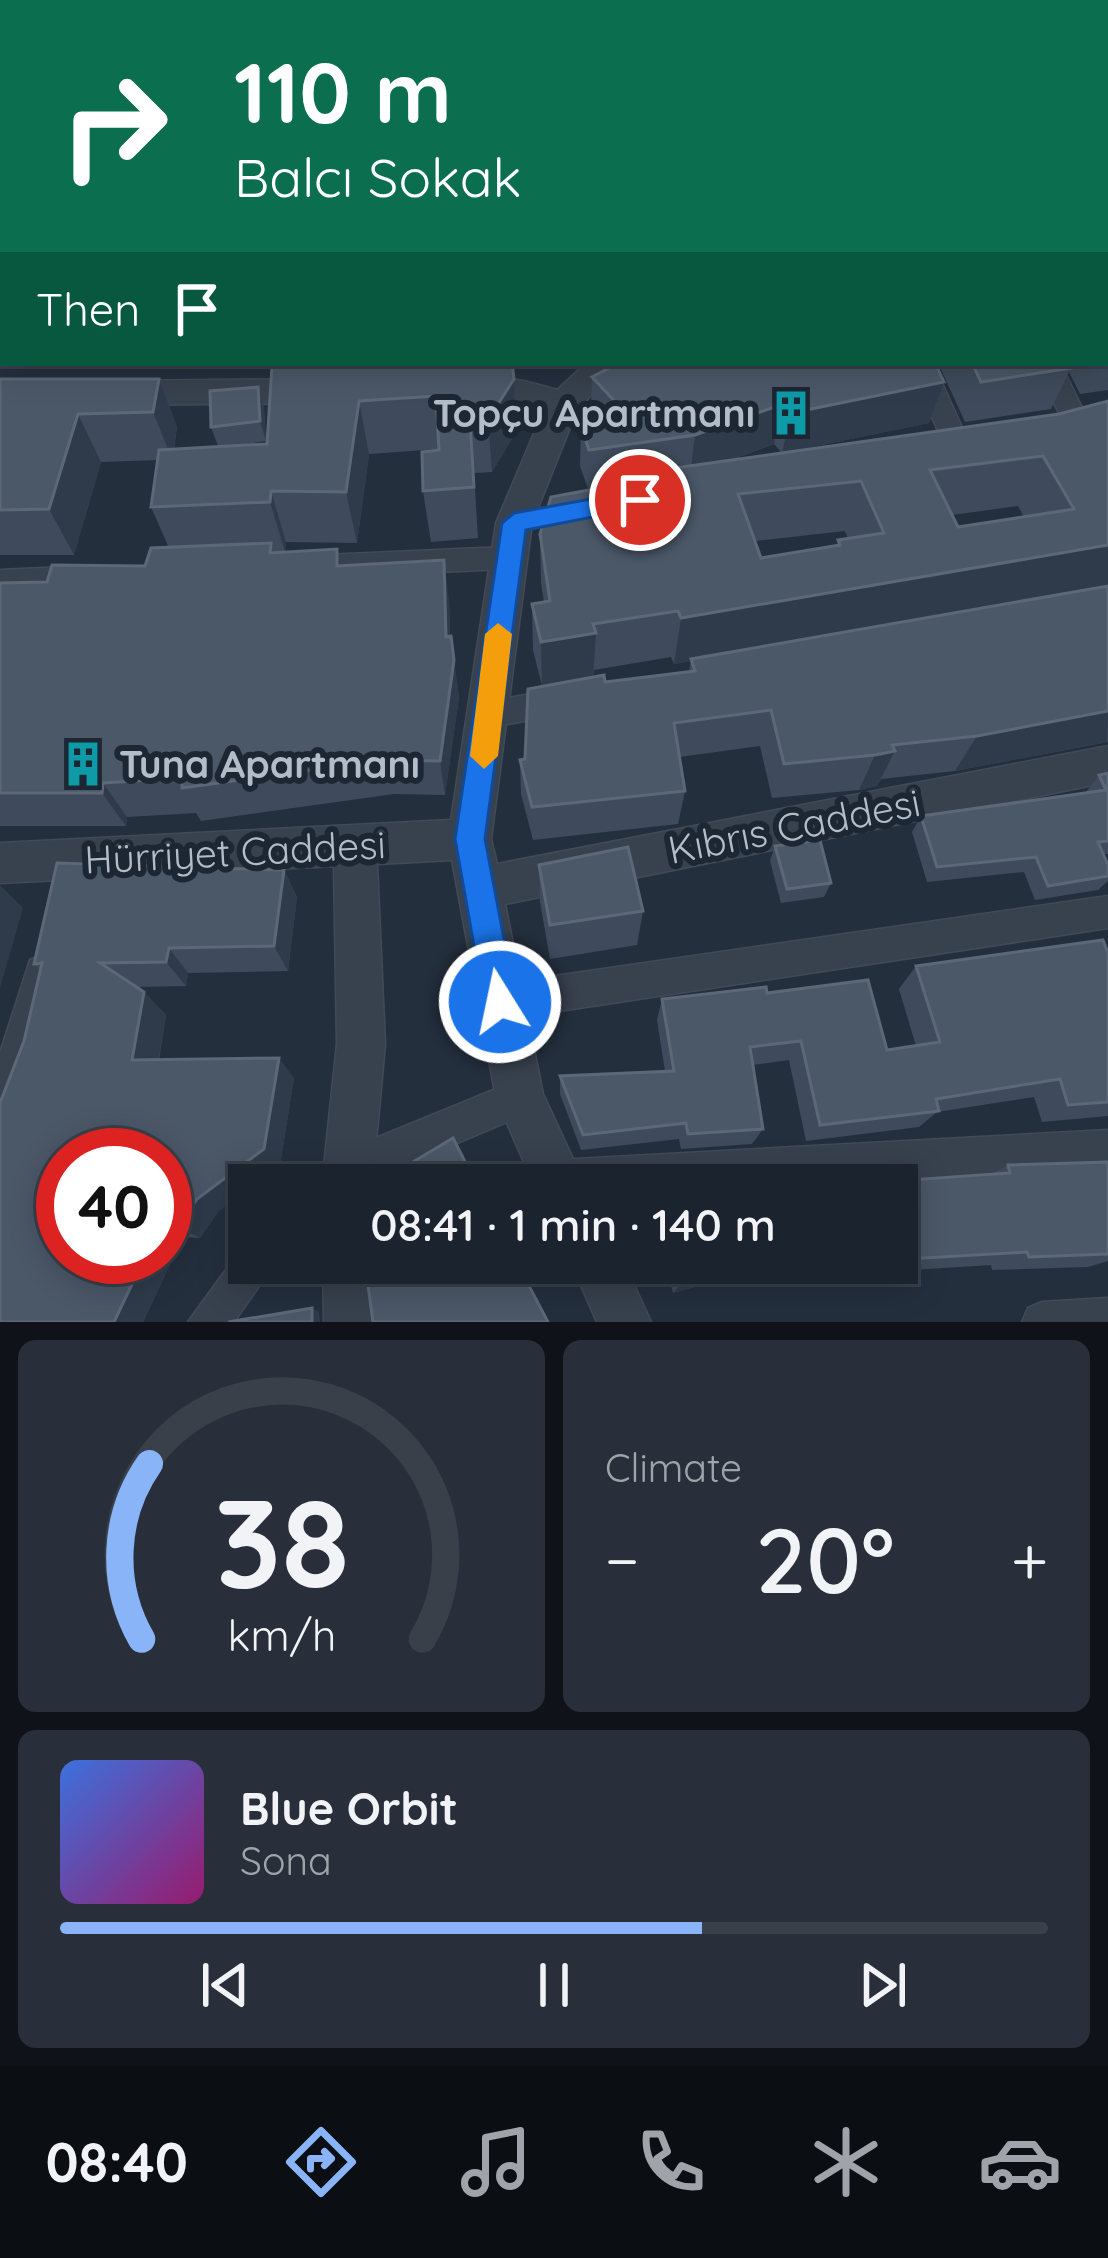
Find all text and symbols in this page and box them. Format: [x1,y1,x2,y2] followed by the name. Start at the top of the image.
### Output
[234,39,452,144] text: 110 m
[36,48,192,204] icon: right
[234,143,521,211] text: Balcı Sokak
[164,276,230,342] icon: arrive
[36,281,140,337] text: Then
[433,388,755,437] place label: Topçu Apartmanı
[766,388,816,438] building icon: Topçu Apartmanı
[589,449,691,551] pin
[607,467,673,533] icon: arrive
[58,739,108,789] building icon: Tuna Apartmanı
[119,739,420,788] place label: Tuna Apartmanı
[664,777,924,874] street label: Kıbrıs Caddesi
[83,819,387,884] street label: Hürriyet Caddesi
[437,939,563,1065] position arrow
[36,1128,192,1284] speed limit sign: 40
[370,1196,776,1252] text: 08:41 · 1 min · 140 m
[605,1443,742,1492] text: Climate
[214,1463,349,1619] text: 38
[756,1503,895,1616] text: 20°
[605,1518,639,1601] text: −
[1011,1518,1048,1601] text: +
[227,1608,336,1662] text: km/h
[240,1780,458,1836] text: Blue Orbit
[240,1836,332,1885] text: Sona
[192,1952,258,2018] icon: previous
[521,1952,587,2018] icon: pause
[850,1952,916,2018] icon: next
[279,2120,363,2204] icon: directions
[454,2120,538,2204] icon: music
[629,2120,713,2204] icon: phone
[804,2120,888,2204] icon: climate
[978,2120,1062,2204] icon: car
[45,2128,188,2196] text: 08:40

